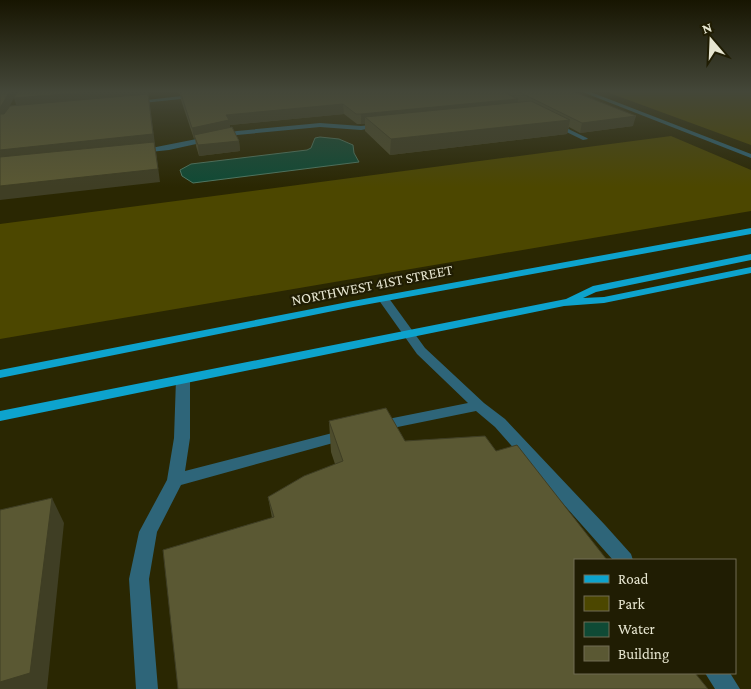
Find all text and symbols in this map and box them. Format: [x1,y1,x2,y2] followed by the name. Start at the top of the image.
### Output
[686,15,736,65] north arrow
[700,18,714,37] text: N
[290,261,454,309] street label: NORTHWEST 41ST STREET
[574,559,736,674] legend
[618,571,649,587] text: Road
[618,596,645,612] text: Park
[618,621,655,637] text: Water
[618,646,669,663] text: Building

